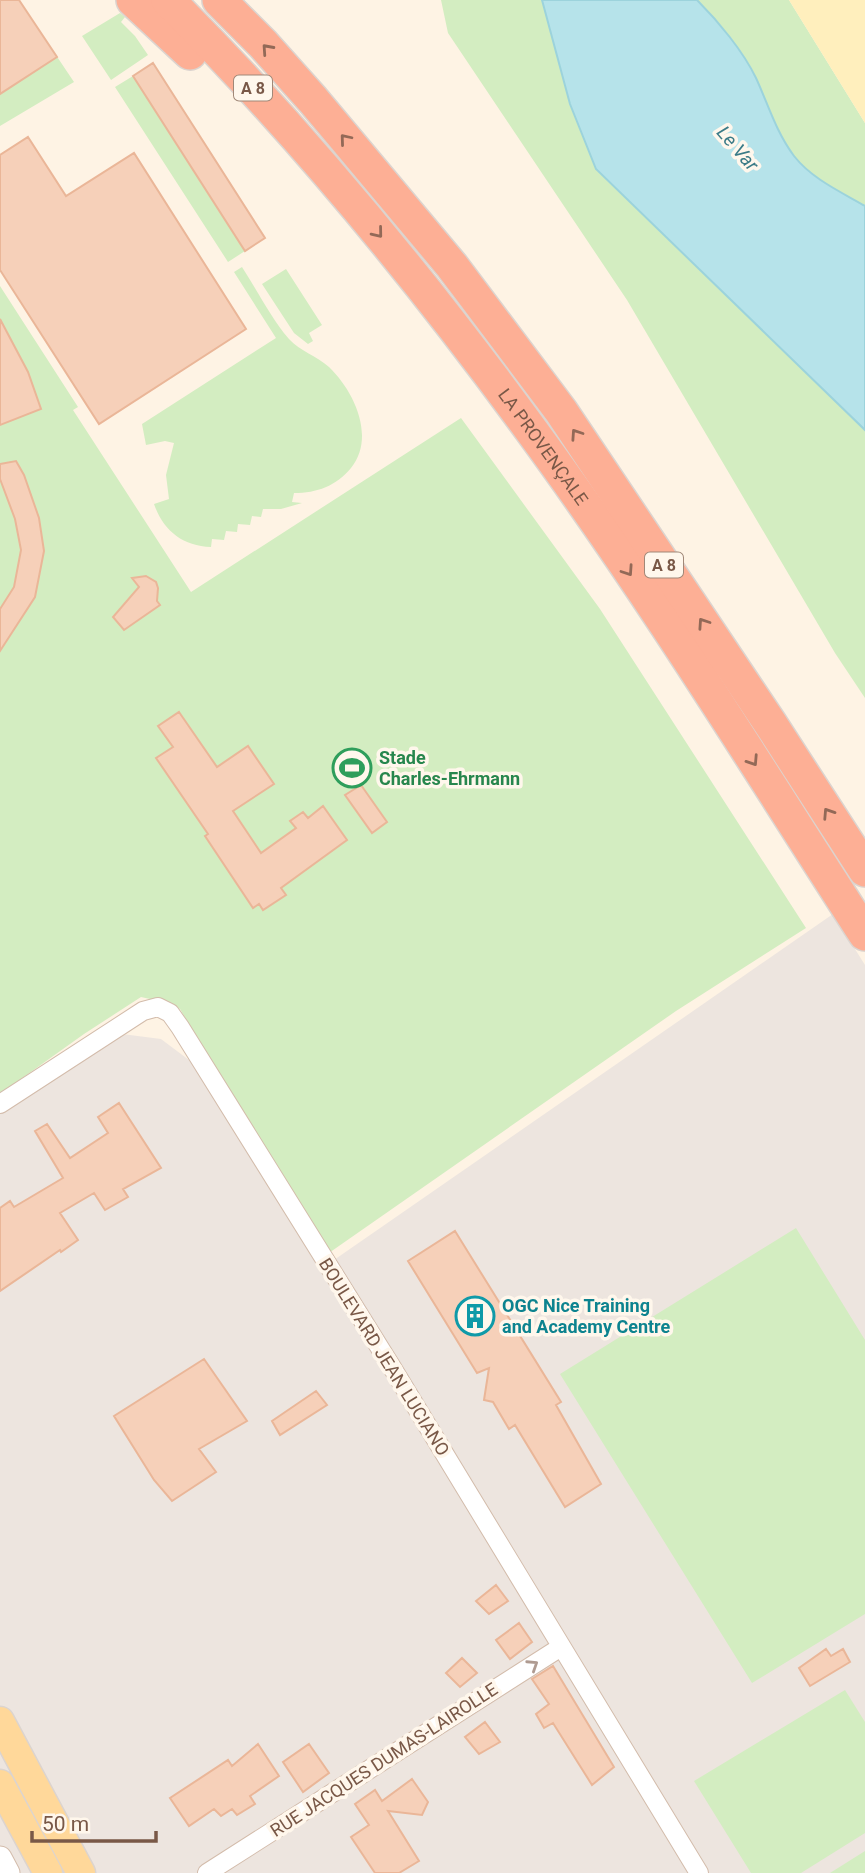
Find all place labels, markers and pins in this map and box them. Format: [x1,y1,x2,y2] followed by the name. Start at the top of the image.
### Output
[331,747,373,789] sports icon: Stade Charles-Ehrmann
[379,747,520,789] place label: Stade Charles-Ehrmann
[454,1295,496,1337] building icon: OGC Nice Training and Academy Centre
[502,1295,671,1337] place label: OGC Nice Training and Academy Centre

